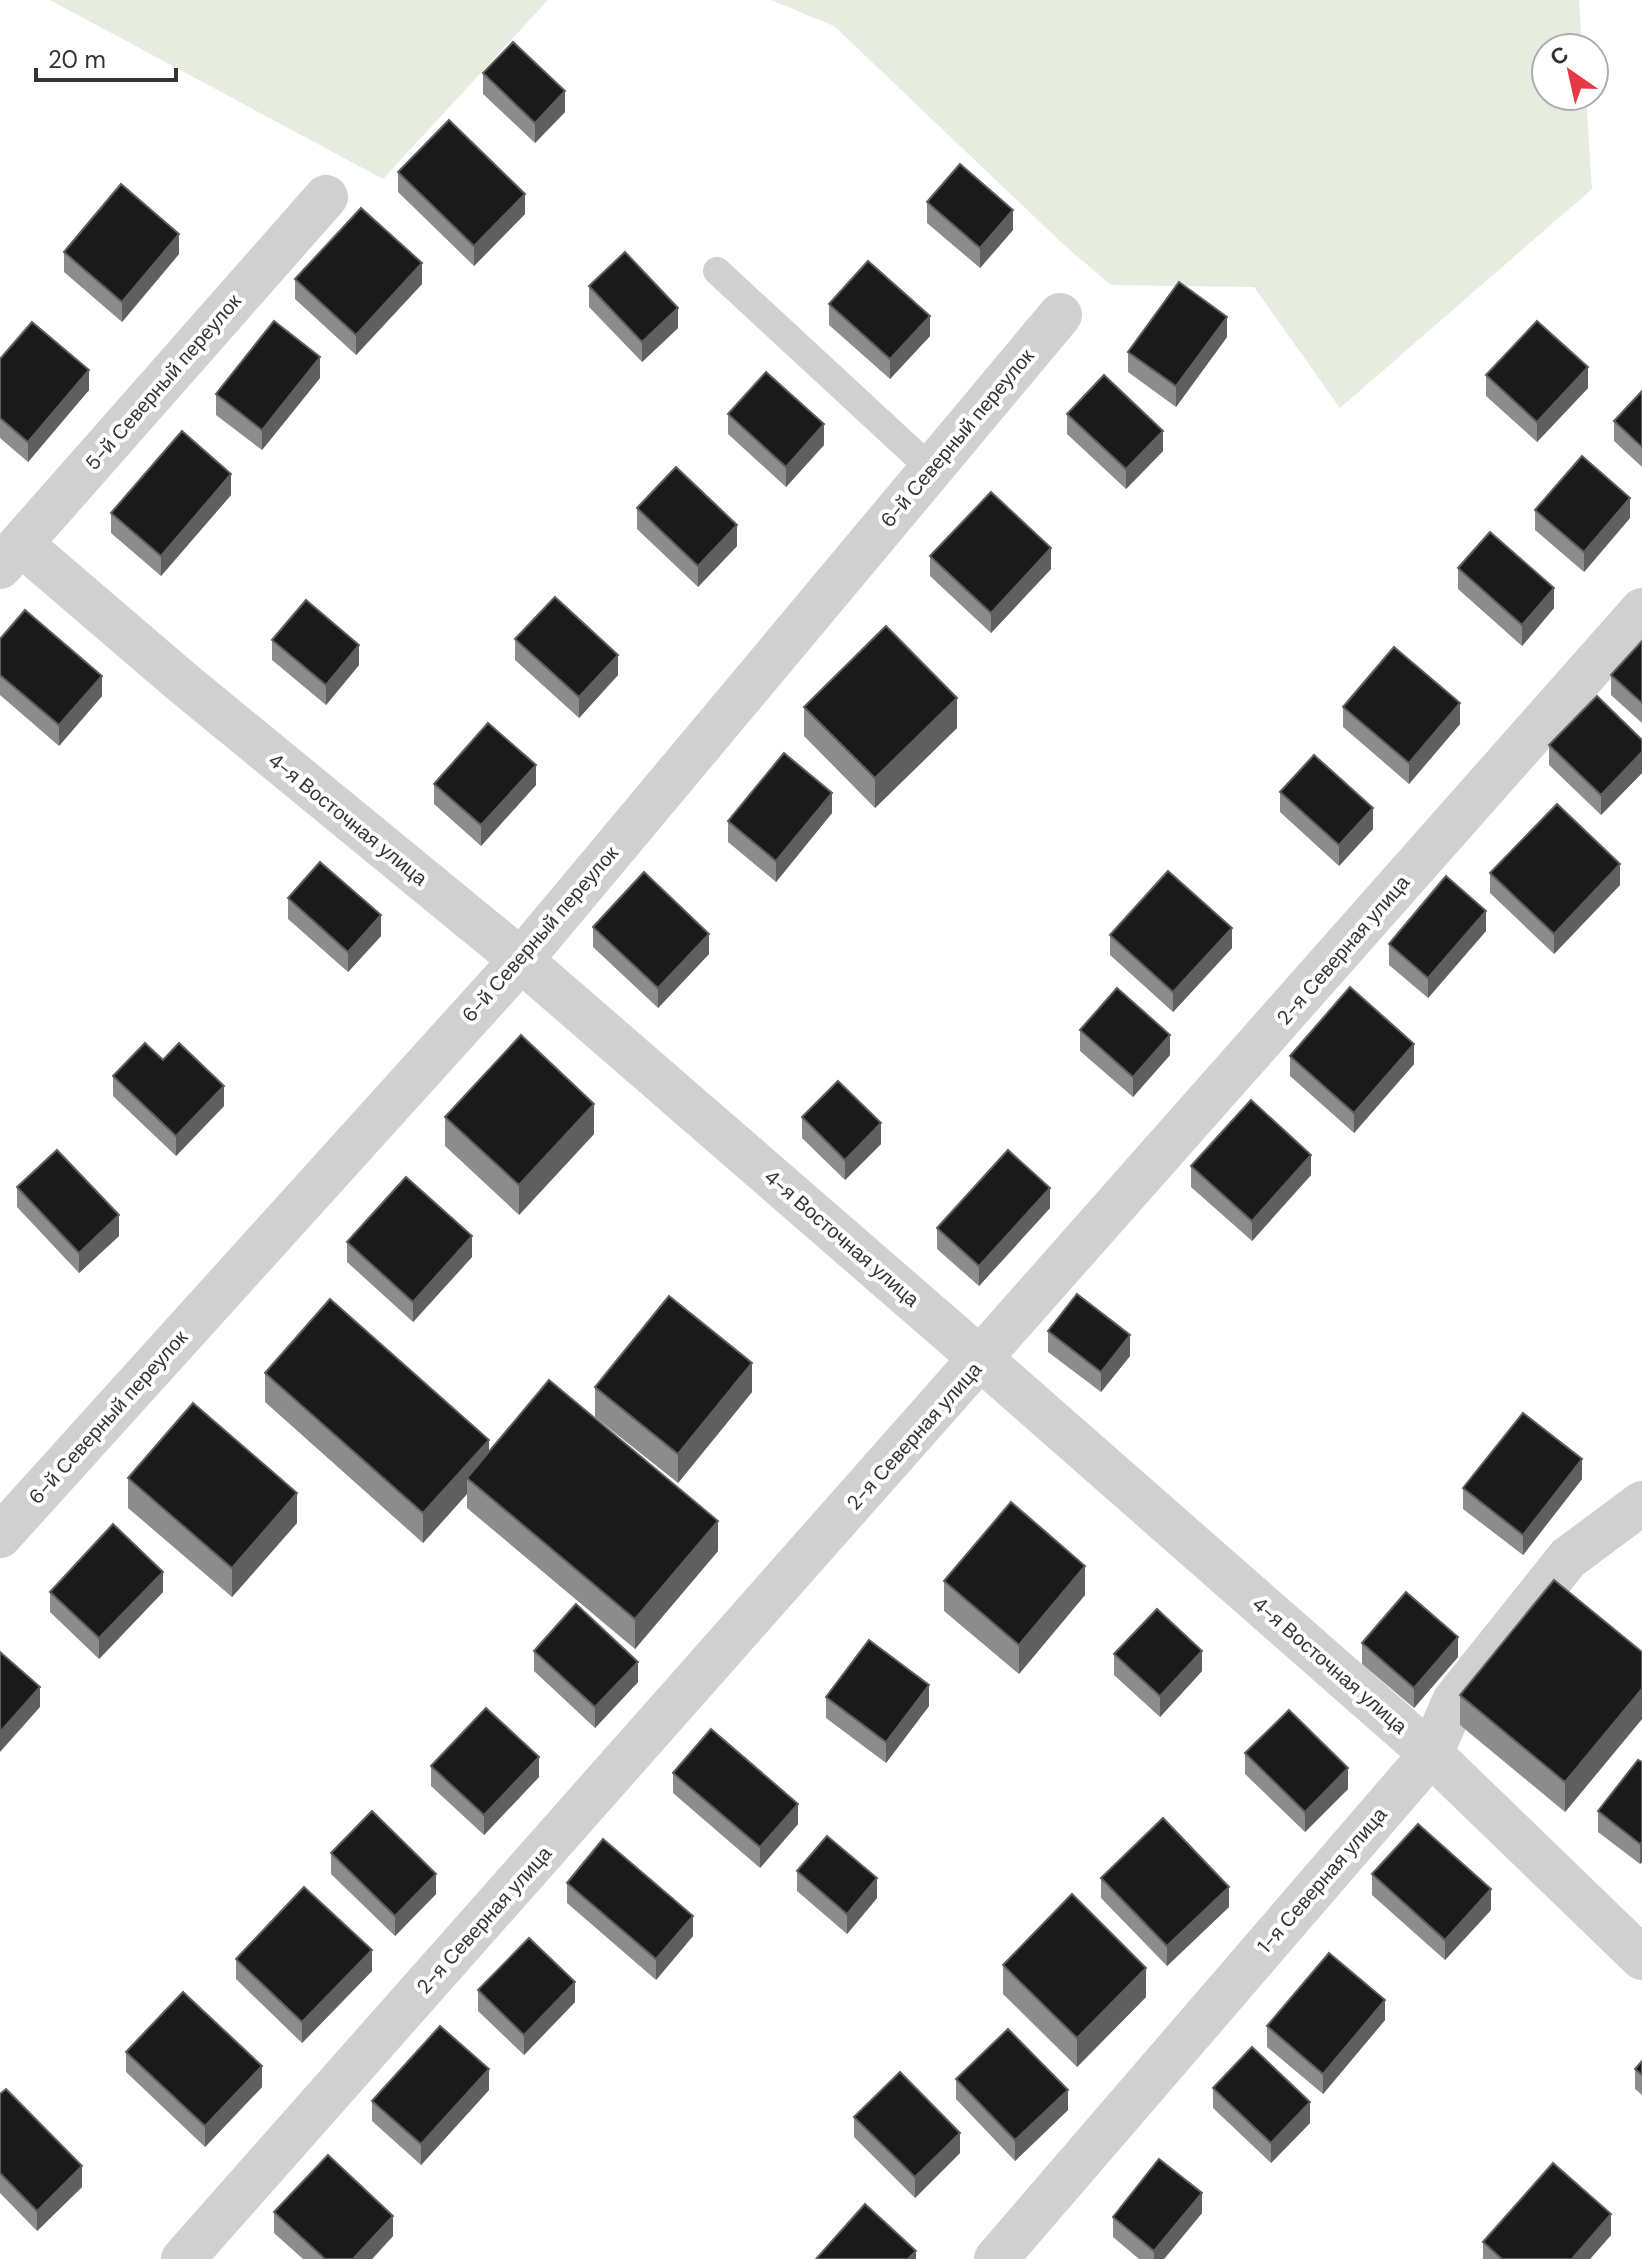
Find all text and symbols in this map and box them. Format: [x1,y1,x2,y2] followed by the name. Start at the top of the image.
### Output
[36,32,176,82] scale bar
[1530,32,1610,112] north arrow
[1544,39,1574,72] text: С
[48,44,106,75] text: 20 m
[79,288,247,475] street label: 5-й Северный переулок
[875,343,1040,533] street label: 6-й Северный переулок
[263,747,433,892] street label: 4-я Восточная улица
[456,840,624,1028] street label: 6-й Северный переулок
[1271,869,1416,1030] street label: 2-я Северная улица
[759,1164,925,1313] street label: 4-я Восточная улица
[23,1324,193,1509] street label: 6-й Северный переулок
[841,1356,988,1515] street label: 2-я Северная улица
[1247,1591,1413,1740] street label: 4-я Восточная улица
[1252,1801,1393,1958] street label: 1-я Северная улица
[411,1840,558,1999] street label: 2-я Северная улица

